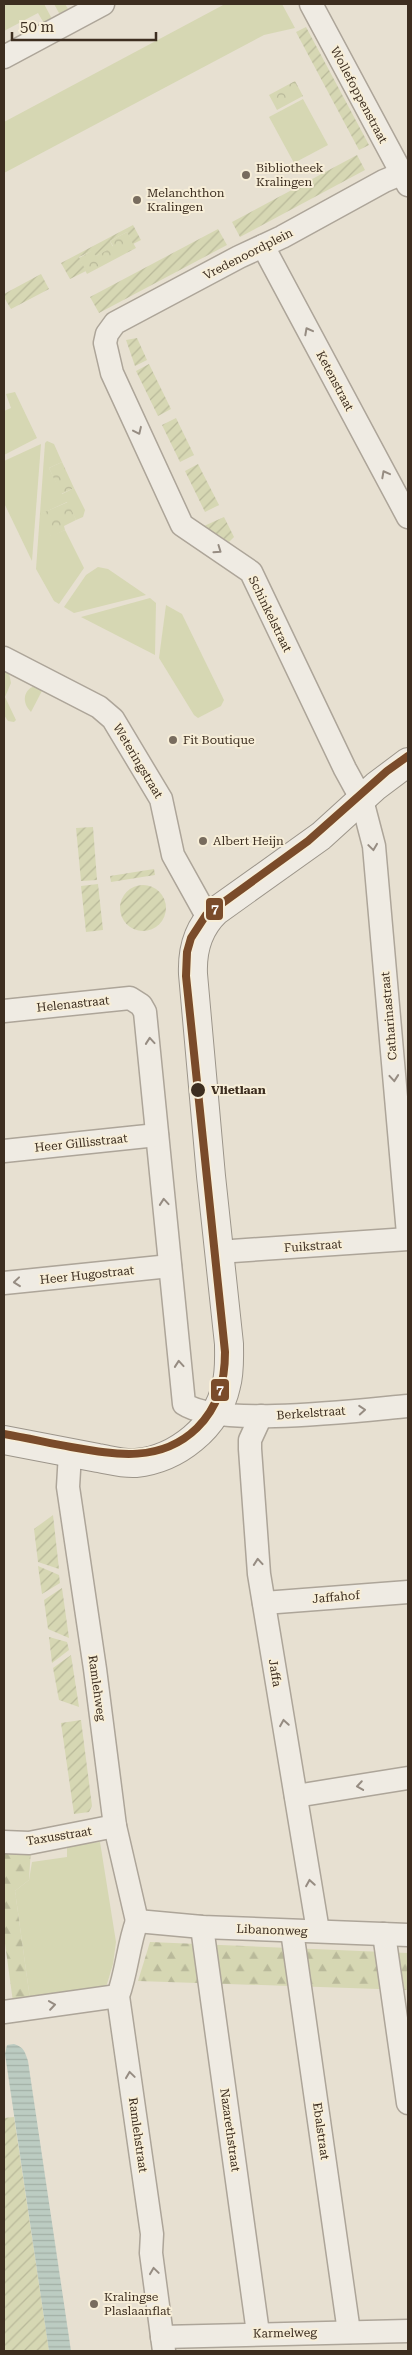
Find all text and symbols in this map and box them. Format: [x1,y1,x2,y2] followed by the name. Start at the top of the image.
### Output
[12,10,156,42] scale bar
[20,18,55,36] text: 50 m
[328,44,391,146] street label: Wollefoppenstraat
[256,161,324,189] place label: Bibliotheek Kralingen
[240,169,252,181] marker: Bibliotheek Kralingen
[147,186,225,214] place label: Melanchthon Kralingen
[131,194,143,206] marker: Melanchthon Kralingen
[201,225,295,283] street label: Vredenoordplein
[304,327,314,336] one-way arrow
[313,349,357,414] street label: Ketenstraat
[132,425,142,434] one-way arrow
[381,470,391,479] one-way arrow
[213,544,222,553] one-way arrow
[245,574,295,655] street label: Schinkelstraat
[110,721,166,801] street label: Weteringstraat
[183,733,255,747] place label: Fit Boutique
[167,734,179,746] marker: Fit Boutique
[213,834,284,848] place label: Albert Heijn
[197,835,209,847] marker: Albert Heijn
[367,843,378,851] one-way arrow
[205,897,224,921] line badge: 7
[211,900,219,916] text: 7
[378,971,400,1061] street label: Catharinastraat
[36,993,111,1015] street label: Helenastraat
[144,1036,155,1044] one-way arrow
[388,1075,399,1083] one-way arrow
[189,1081,207,1099] marker: Vlietlaan
[211,1083,266,1097] place label: Vlietlaan
[34,1131,129,1155] street label: Heer Gillisstraat
[159,1198,170,1206] one-way arrow
[283,1237,343,1255] street label: Fuikstraat
[39,1263,135,1287] street label: Heer Hugostraat
[13,1276,21,1287] one-way arrow
[174,1360,185,1368] one-way arrow
[210,1378,230,1402] line badge: 7
[216,1381,224,1397] text: 7
[276,1404,347,1422] street label: Berkelstraat
[358,1404,366,1415] one-way arrow
[253,1558,264,1566] one-way arrow
[312,1588,361,1606] street label: Jaffahof
[85,1654,109,1722] street label: Ramlehweg
[266,1658,284,1688] street label: Jaffa
[279,1718,289,1727] one-way arrow
[356,1780,365,1790] one-way arrow
[25,1824,93,1848] street label: Taxusstraat
[305,1879,316,1887] one-way arrow
[236,1922,308,1938] street label: Libanonweg
[48,2000,56,2011] one-way arrow
[125,2071,136,2079] one-way arrow
[217,2087,243,2173] street label: Nazarethstraat
[126,2097,150,2174] street label: Ramlehstraat
[310,2101,332,2161] street label: Ebalstraat
[149,2267,159,2275] one-way arrow
[104,2290,171,2318] place label: Kralingse Plaslaanflat
[88,2298,100,2310] marker: Kralingse Plaslaanflat
[253,2325,317,2341] street label: Karmelweg

